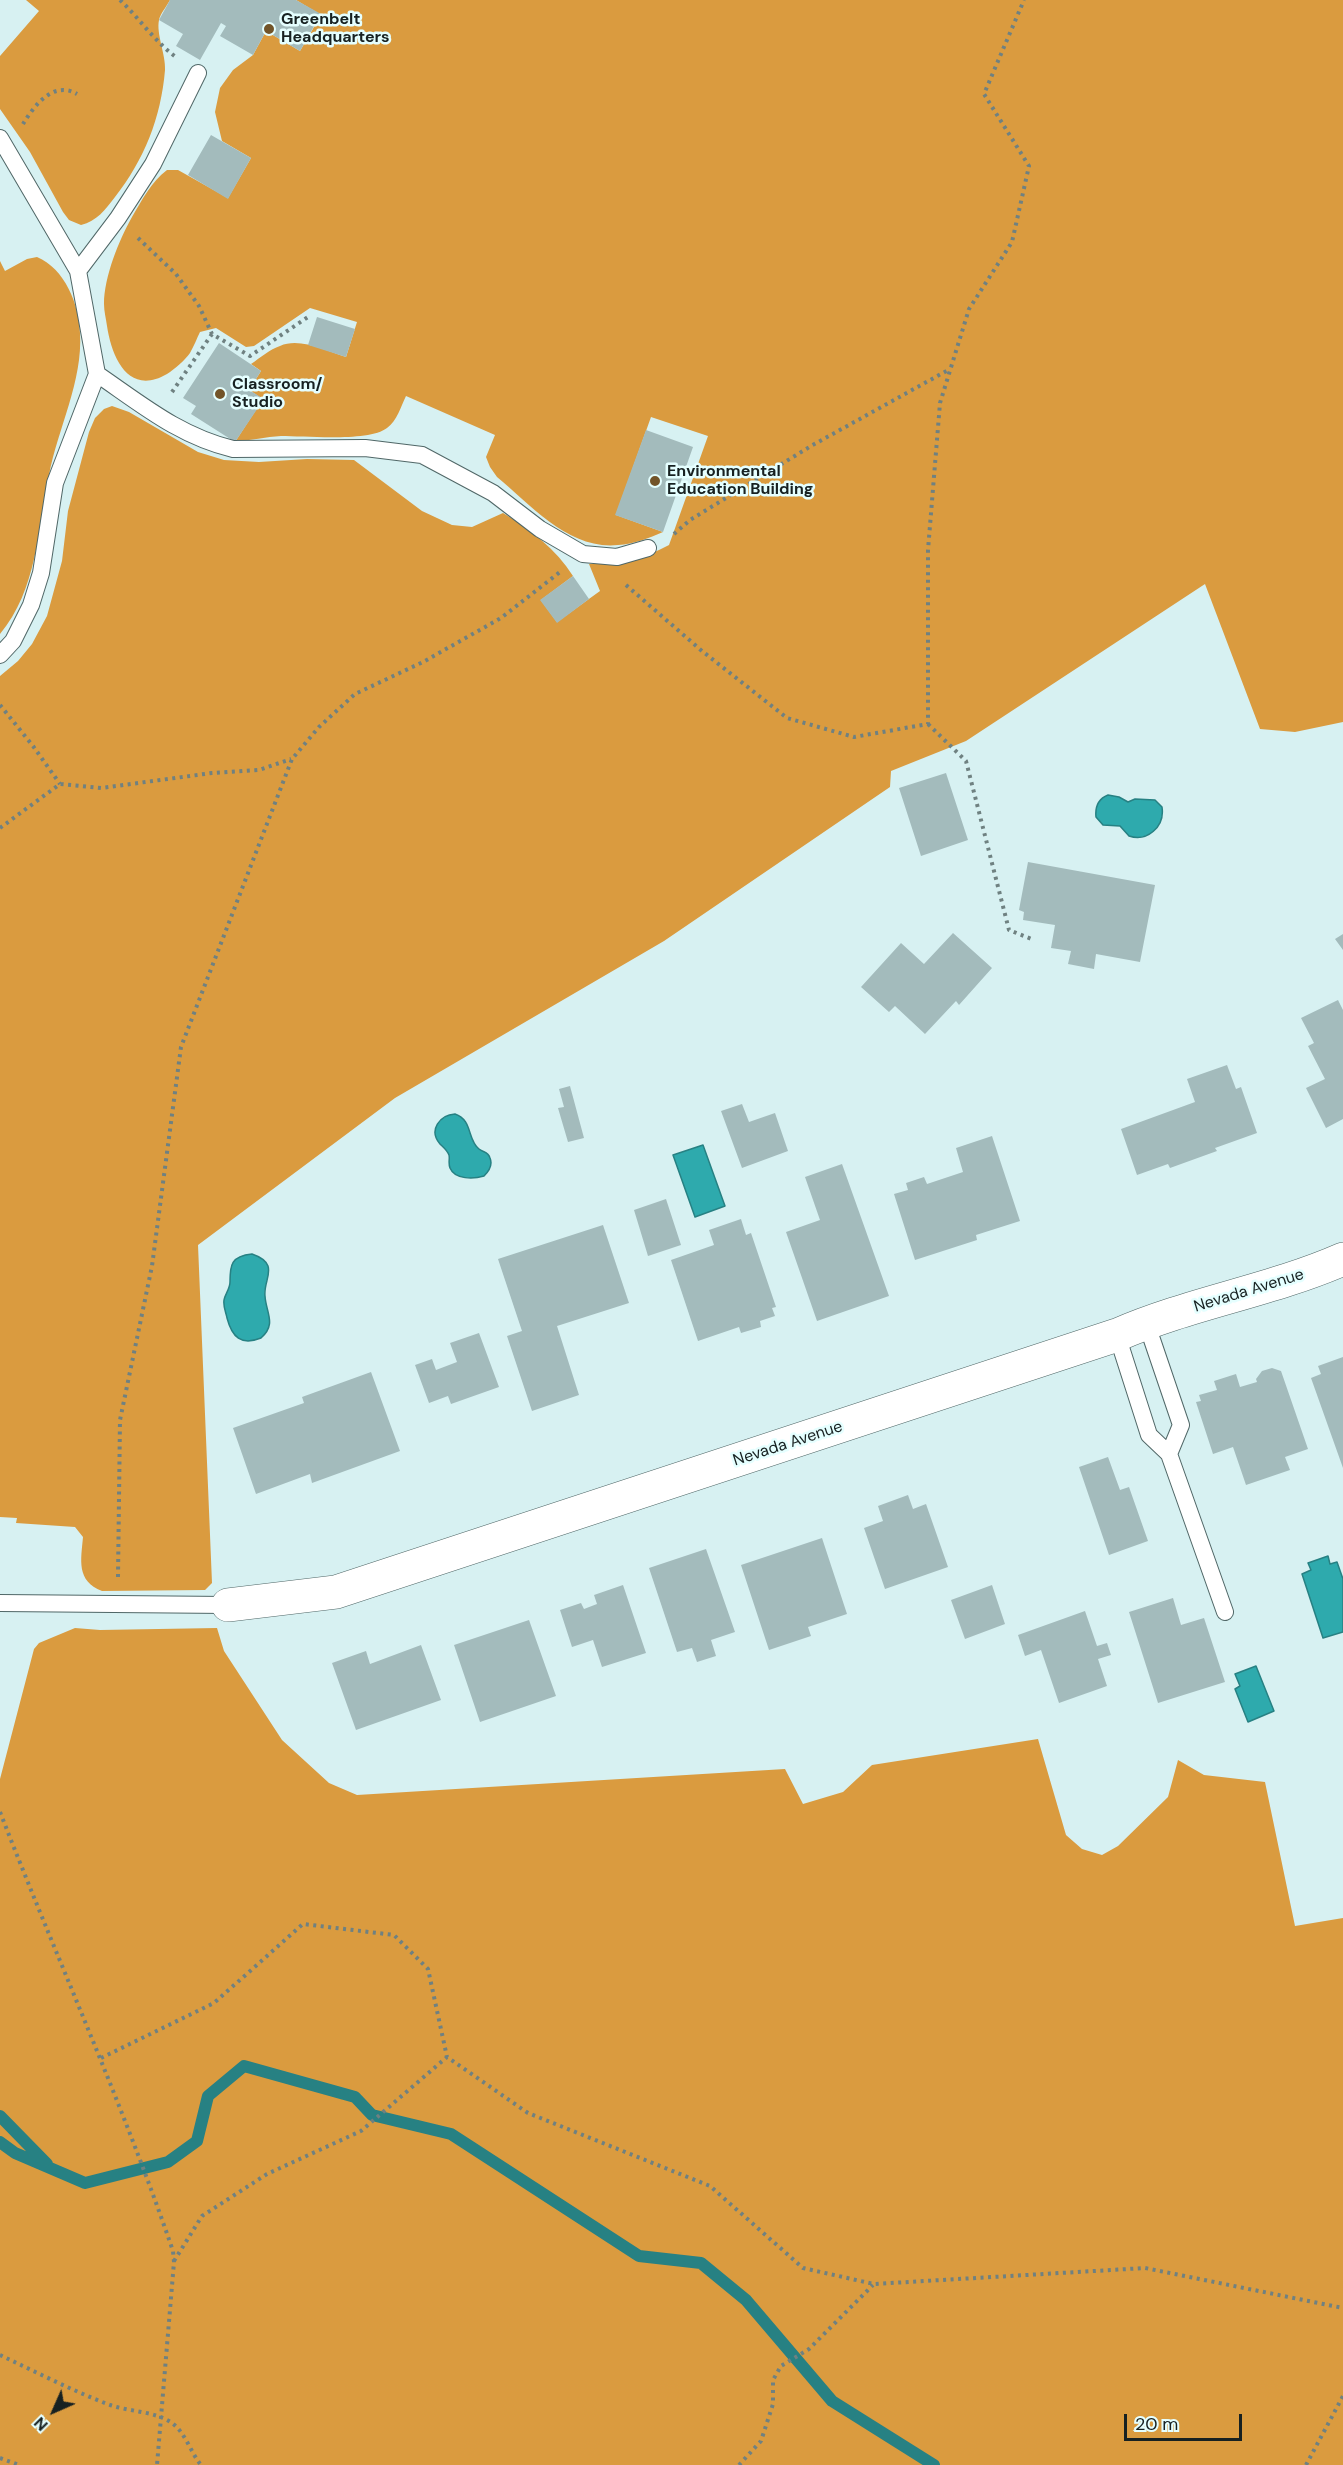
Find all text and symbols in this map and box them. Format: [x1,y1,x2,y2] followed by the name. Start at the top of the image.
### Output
[281,10,390,48] place label: Greenbelt Headquarters
[262,22,276,36] marker: Greenbelt Headquarters
[232,375,322,413] place label: Classroom/ Studio
[213,387,227,401] marker: Classroom/ Studio
[667,462,813,500] place label: Environmental Education Building
[648,474,662,488] marker: Environmental Education Building
[1192,1265,1306,1317] street label: Nevada Avenue
[731,1417,845,1471] street label: Nevada Avenue
[24,2381,84,2441] north arrow
[1127,2402,1246,2440] scale bar
[1135,2412,1178,2436] text: 20 m
[29,2413,52,2436] text: N

